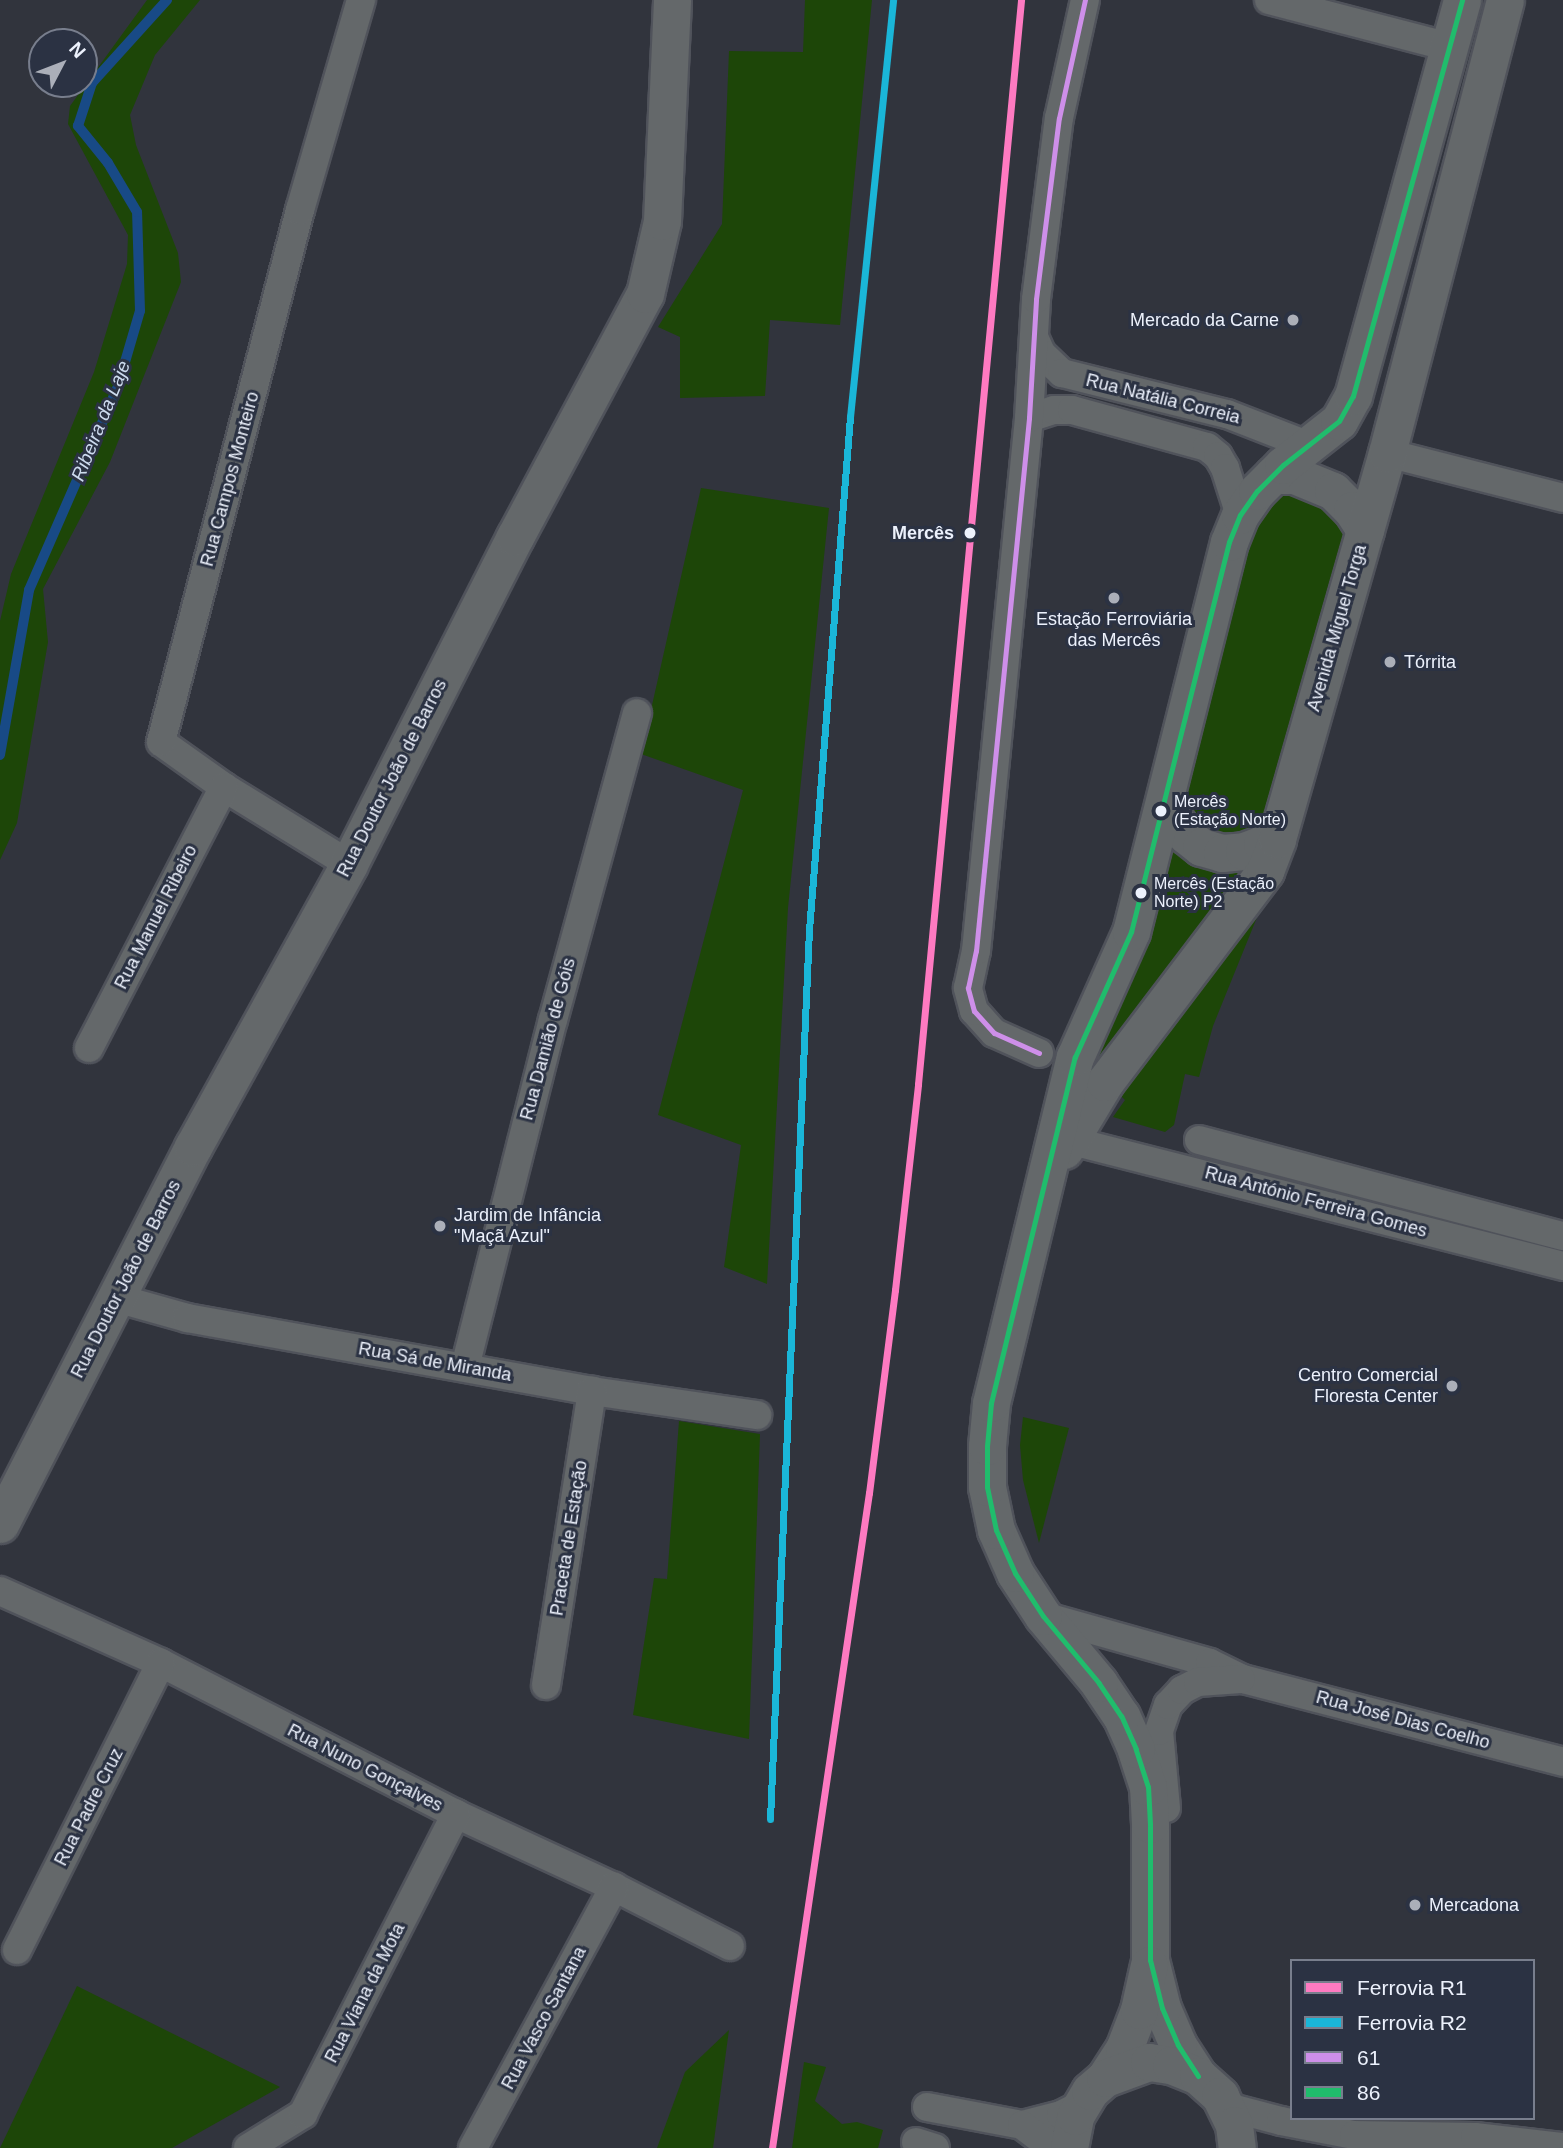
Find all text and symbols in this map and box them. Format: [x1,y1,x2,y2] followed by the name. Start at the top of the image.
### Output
[28,28,98,98] north arrow
[65,38,90,62] text: N
[1130,309,1279,331] place label: Mercado da Carne
[1285,312,1301,328] marker: Mercado da Carne
[66,357,136,485] water label: Ribeira da Laje
[1084,369,1242,429] street label: Rua Natália Correia
[196,389,264,569] street label: Rua Campos Monteiro
[892,522,954,544] place label: Mercês
[960,523,980,543] marker: Mercês
[1303,542,1371,714] street label: Avenida Miguel Torga
[1106,590,1122,606] marker: Estação Ferroviária das Mercês
[1036,609,1192,652] place label: Estação Ferroviária das Mercês
[1404,651,1456,673] place label: Tórrita
[1382,654,1398,670] marker: Tórrita
[333,675,451,881] street label: Rua Doutor João de Barros
[1174,792,1286,830] place label: Mercês (Estação Norte)
[1154,804,1168,818] marker: Mercês (Estação Norte)
[110,841,202,993] street label: Rua Manuel Ribeiro
[1154,874,1274,912] place label: Mercês (Estação Norte) P2
[1134,886,1148,900] marker: Mercês (Estação Norte) P2
[516,956,580,1122] street label: Rua Damião de Góis
[1202,1162,1430,1242] street label: Rua António Ferreira Gomes
[67,1176,185,1382] street label: Rua Doutor João de Barros
[454,1205,601,1248] place label: Jardim de Infância "Maçã Azul"
[432,1218,448,1234] marker: Jardim de Infância "Maçã Azul"
[357,1338,513,1386] street label: Rua Sá de Miranda
[1298,1365,1438,1408] place label: Centro Comercial Floresta Center
[1444,1378,1460,1394] marker: Centro Comercial Floresta Center
[546,1459,592,1617] street label: Praceta de Estação
[1314,1686,1492,1754] street label: Rua José Dias Coelho
[284,1720,446,1816] street label: Rua Nuno Gonçalves
[50,1745,128,1869] street label: Rua Padre Cruz
[1429,1894,1519,1916] place label: Mercadona
[1407,1897,1423,1913] marker: Mercadona
[320,1920,410,2066] street label: Rua Viana da Mota
[497,1943,591,2093] street label: Rua Vasco Santana
[1290,1959,1535,2120] legend
[1357,1976,1467,1999] text: Ferrovia R1
[1357,2011,1467,2034] text: Ferrovia R2
[1357,2046,1380,2069] text: 61
[1357,2081,1380,2104] text: 86

